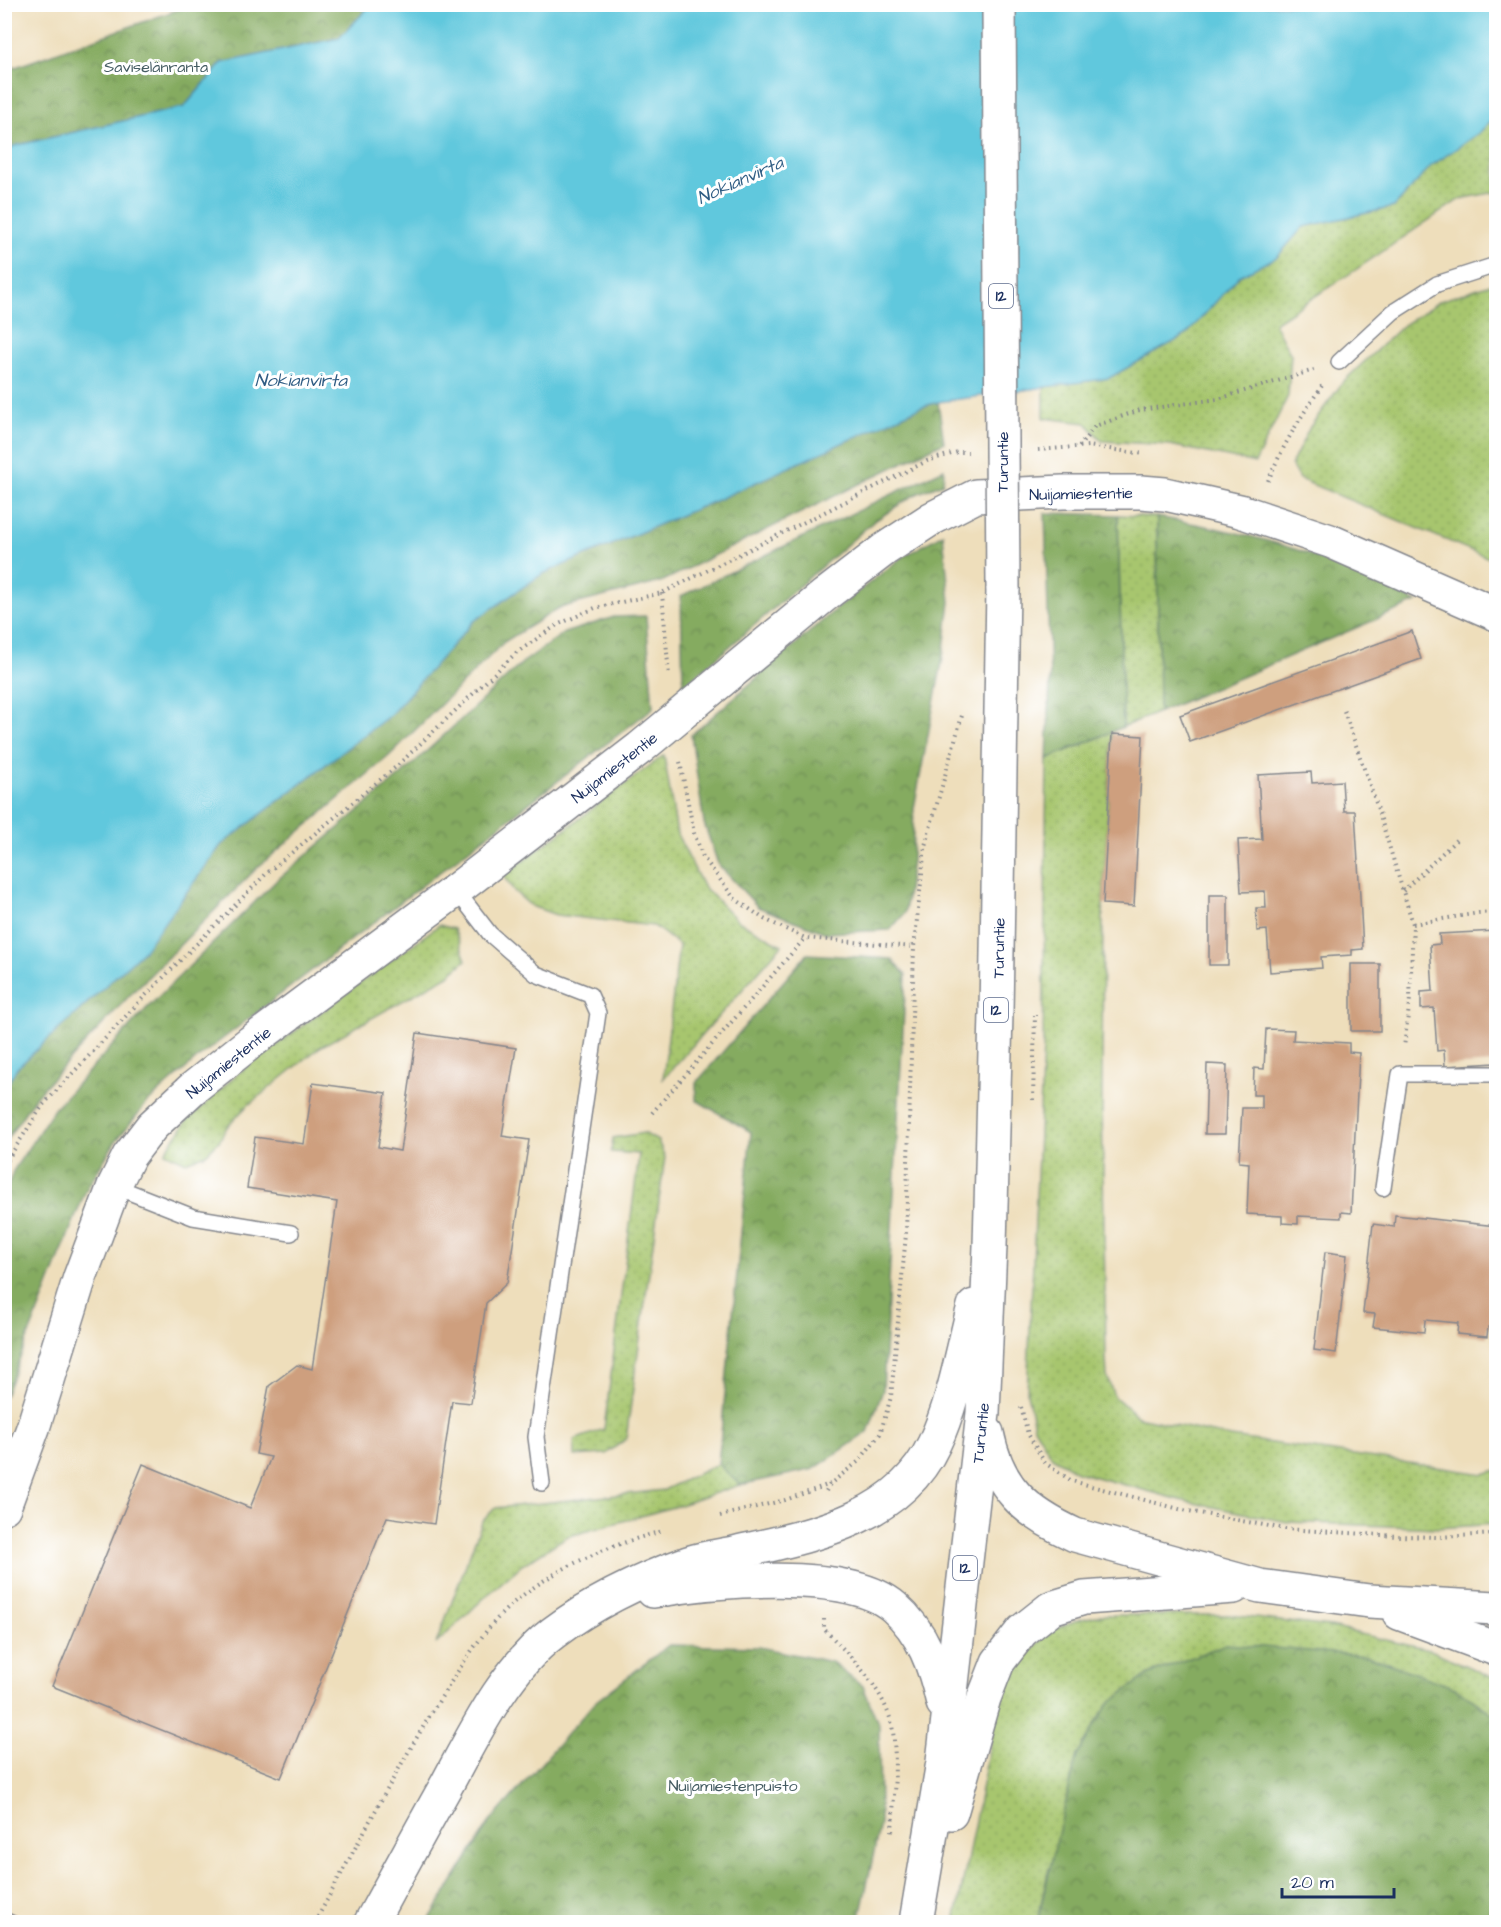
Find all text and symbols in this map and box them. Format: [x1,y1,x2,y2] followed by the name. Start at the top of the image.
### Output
[104,56,208,78] park label: Saviselänranta
[693,150,788,211] water label: Nokianvirta
[989,284,1013,308] road number: 12
[255,368,348,393] water label: Nokianvirta
[992,431,1014,492] street label: Turuntie
[1029,482,1133,506] street label: Nuijamiestentie
[567,727,663,808] street label: Nuijamiestentie
[987,917,1011,979] street label: Turuntie
[984,998,1008,1022] road number: 12
[181,1021,276,1104] street label: Nuijamiestentie
[967,1401,995,1464] street label: Turuntie
[953,1556,977,1580] road number: 12
[668,1775,798,1797] park label: Nuijamiestenpuisto
[1282,1861,1394,1899] scale bar
[1291,1870,1334,1895] text: 20 m

